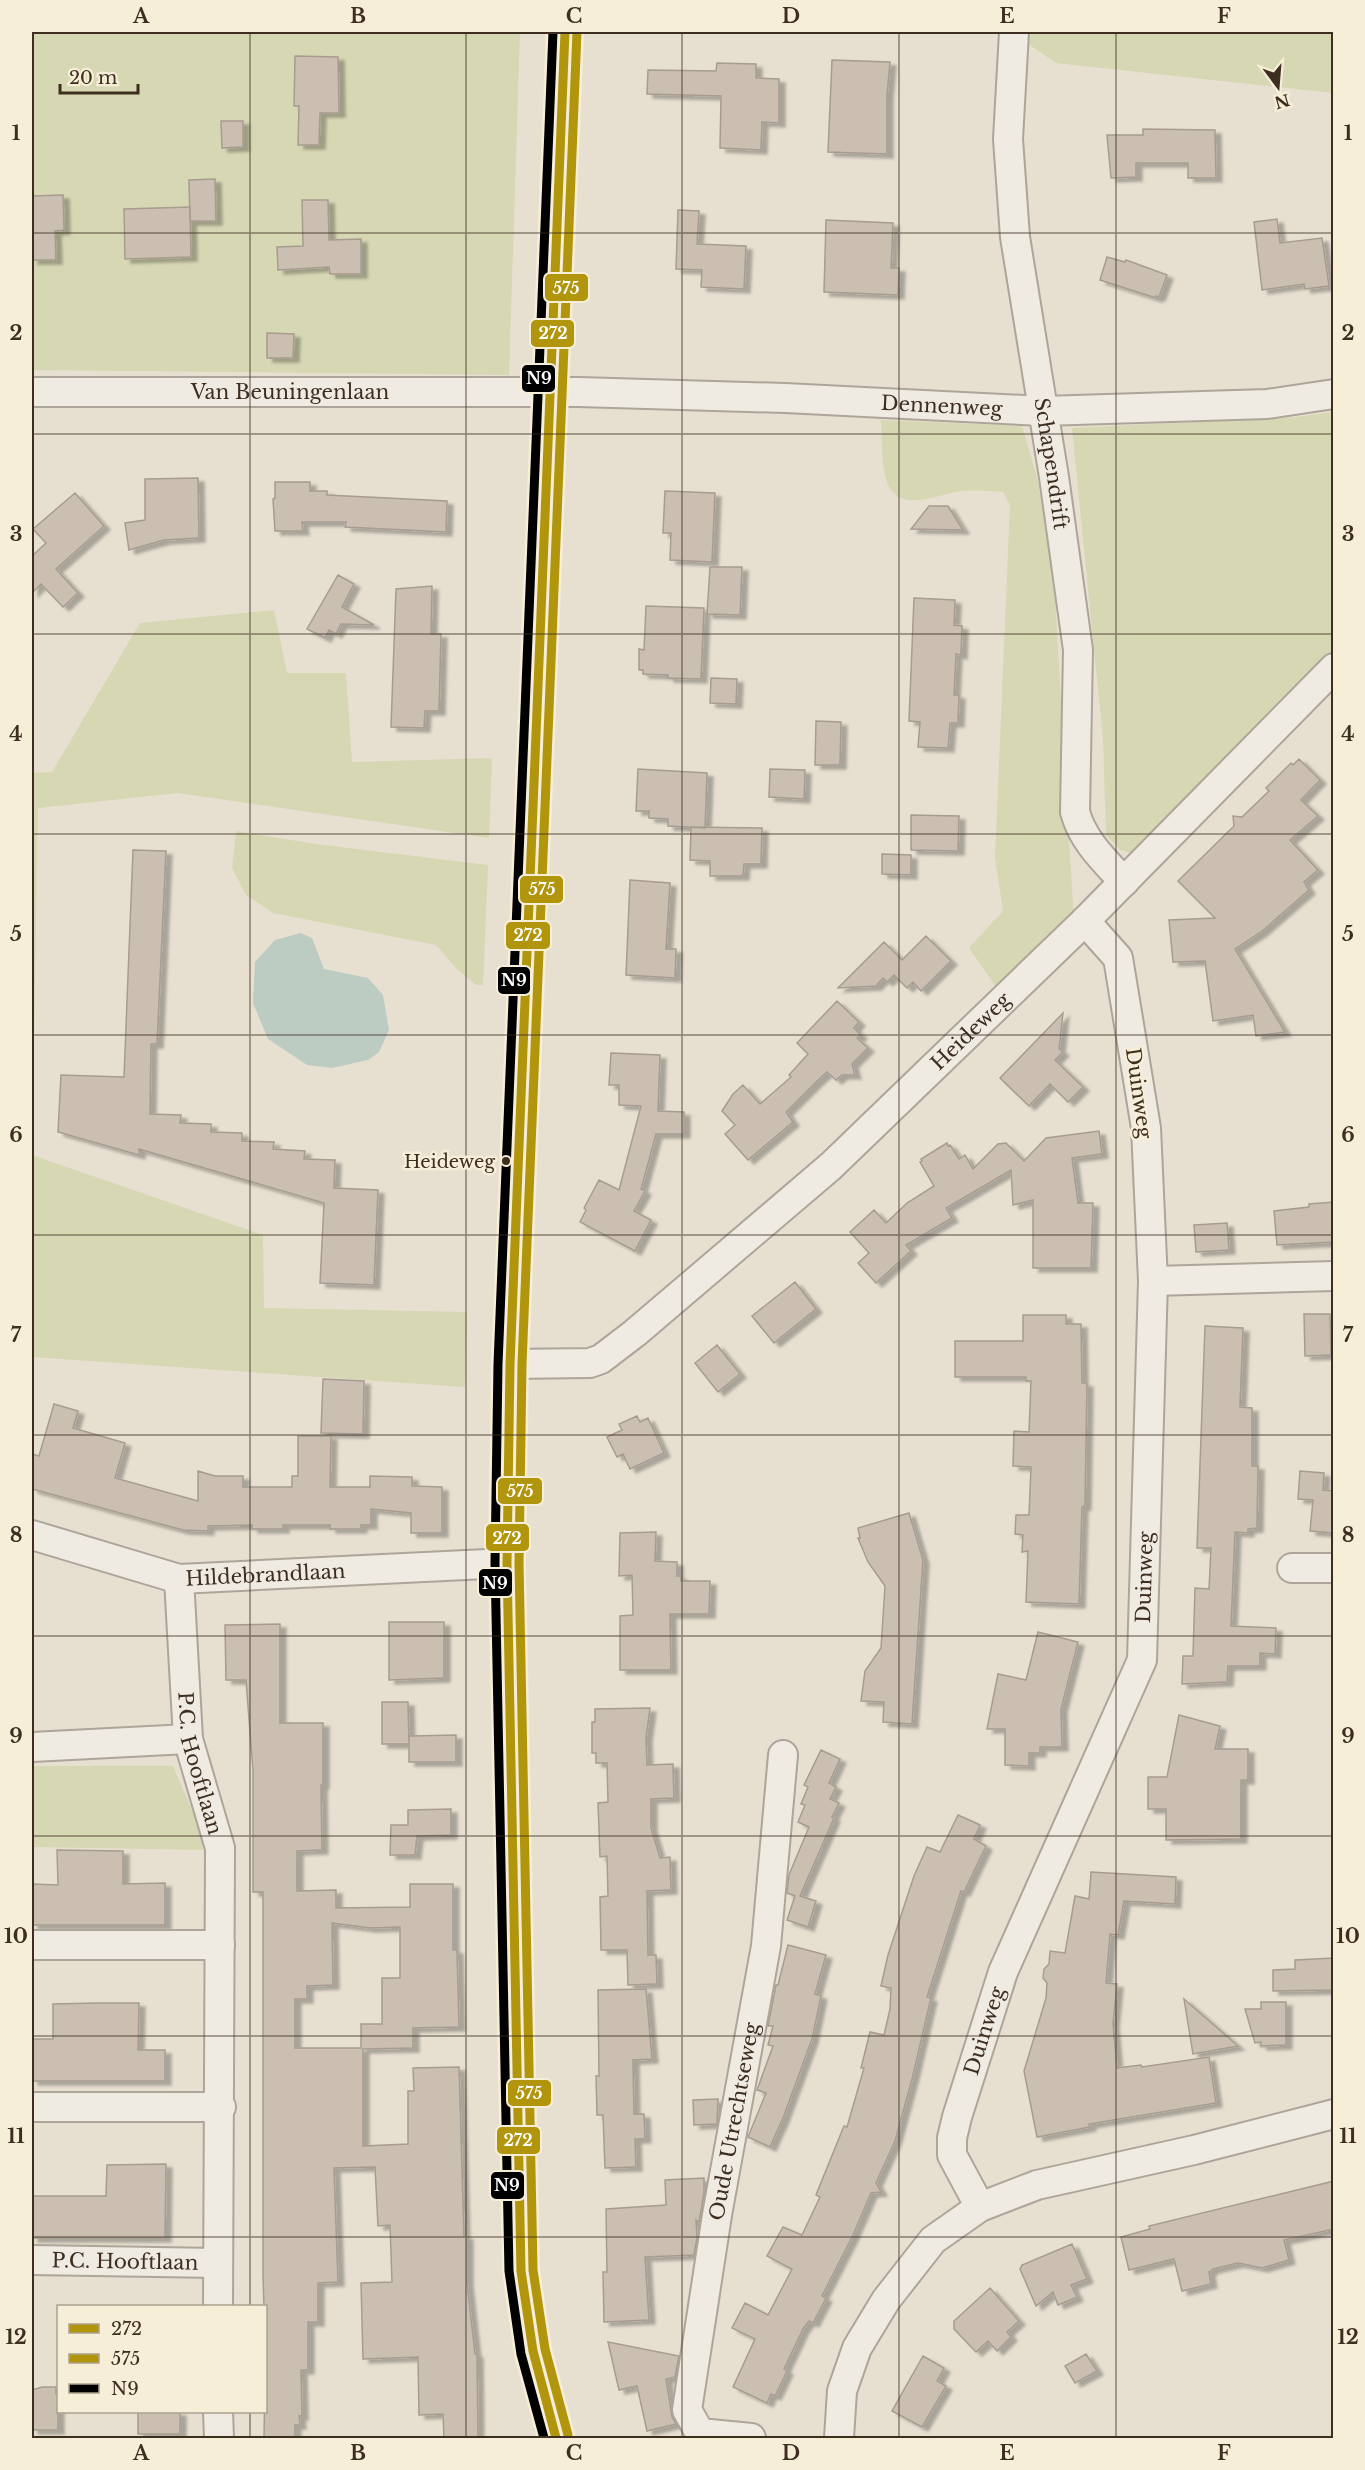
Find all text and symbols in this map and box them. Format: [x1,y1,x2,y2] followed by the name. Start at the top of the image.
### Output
[132,4,150,28] text: A
[350,4,366,28] text: B
[566,4,582,28] text: C
[782,4,800,28] text: D
[999,4,1015,28] text: E
[1217,4,1231,28] text: F
[60,57,138,95] scale bar
[1248,57,1308,117] north arrow
[69,67,117,89] text: 20 m
[1272,90,1292,113] text: N
[12,121,21,145] text: 1
[1344,121,1353,145] text: 1
[544,273,589,302] line badge: 575
[552,278,580,298] text: 575
[530,319,575,348] line badge: 272
[9,321,23,345] text: 2
[1341,321,1355,345] text: 2
[538,323,568,343] text: 272
[521,364,556,393] line badge: N9
[526,368,552,388] text: N9
[190,380,390,404] street label: Van Beuningenlaan
[880,391,1004,421] street label: Dennenweg
[1029,396,1073,532] street label: Schapendrift
[10,522,22,546] text: 3
[1342,522,1354,546] text: 3
[9,722,23,746] text: 4
[1341,722,1355,746] text: 4
[519,875,564,904] line badge: 575
[528,879,556,899] text: 575
[505,921,551,950] line badge: 272
[10,922,22,946] text: 5
[1342,922,1354,946] text: 5
[513,925,543,945] text: 272
[497,966,531,995] line badge: N9
[501,970,527,990] text: N9
[926,987,1016,1075] street label: Heideweg
[1121,1046,1157,1141] street label: Duinweg
[9,1123,23,1147] text: 6
[1341,1123,1355,1147] text: 6
[404,1151,495,1173] place label: Heideweg
[500,1155,512,1167] marker: Heideweg
[11,1323,22,1347] text: 7
[1343,1323,1354,1347] text: 7
[497,1477,543,1505] line badge: 575
[506,1481,534,1501] text: 575
[10,1523,22,1547] text: 8
[485,1523,530,1552] line badge: 272
[1342,1523,1354,1547] text: 8
[492,1528,522,1548] text: 272
[1131,1530,1158,1623] street label: Duinweg
[185,1559,346,1591] street label: Hildebrandlaan
[478,1568,513,1597] line badge: N9
[482,1573,508,1593] text: N9
[173,1691,227,1838] street label: P.C. Hooftlaan
[9,1724,23,1748] text: 9
[1341,1724,1355,1748] text: 9
[4,1924,28,1948] text: 10
[1336,1924,1360,1948] text: 10
[959,1983,1010,2078] street label: Duinweg
[704,2020,764,2222] street label: Oude Utrechtseweg
[507,2079,552,2107] line badge: 575
[515,2083,543,2103] text: 575
[7,2124,25,2148] text: 11
[1339,2124,1357,2148] text: 11
[496,2126,541,2155] line badge: 272
[503,2130,533,2150] text: 272
[490,2171,525,2200] line badge: N9
[494,2175,520,2195] text: N9
[51,2248,199,2275] street label: P.C. Hooftlaan
[57,2305,267,2413] legend
[111,2318,142,2340] text: 272
[5,2325,27,2349] text: 12
[1337,2325,1359,2349] text: 12
[111,2348,140,2370] text: 575
[111,2378,139,2400] text: N9
[132,2441,150,2465] text: A
[350,2441,366,2465] text: B
[566,2441,582,2465] text: C
[782,2441,800,2465] text: D
[999,2441,1015,2465] text: E
[1217,2441,1231,2465] text: F

